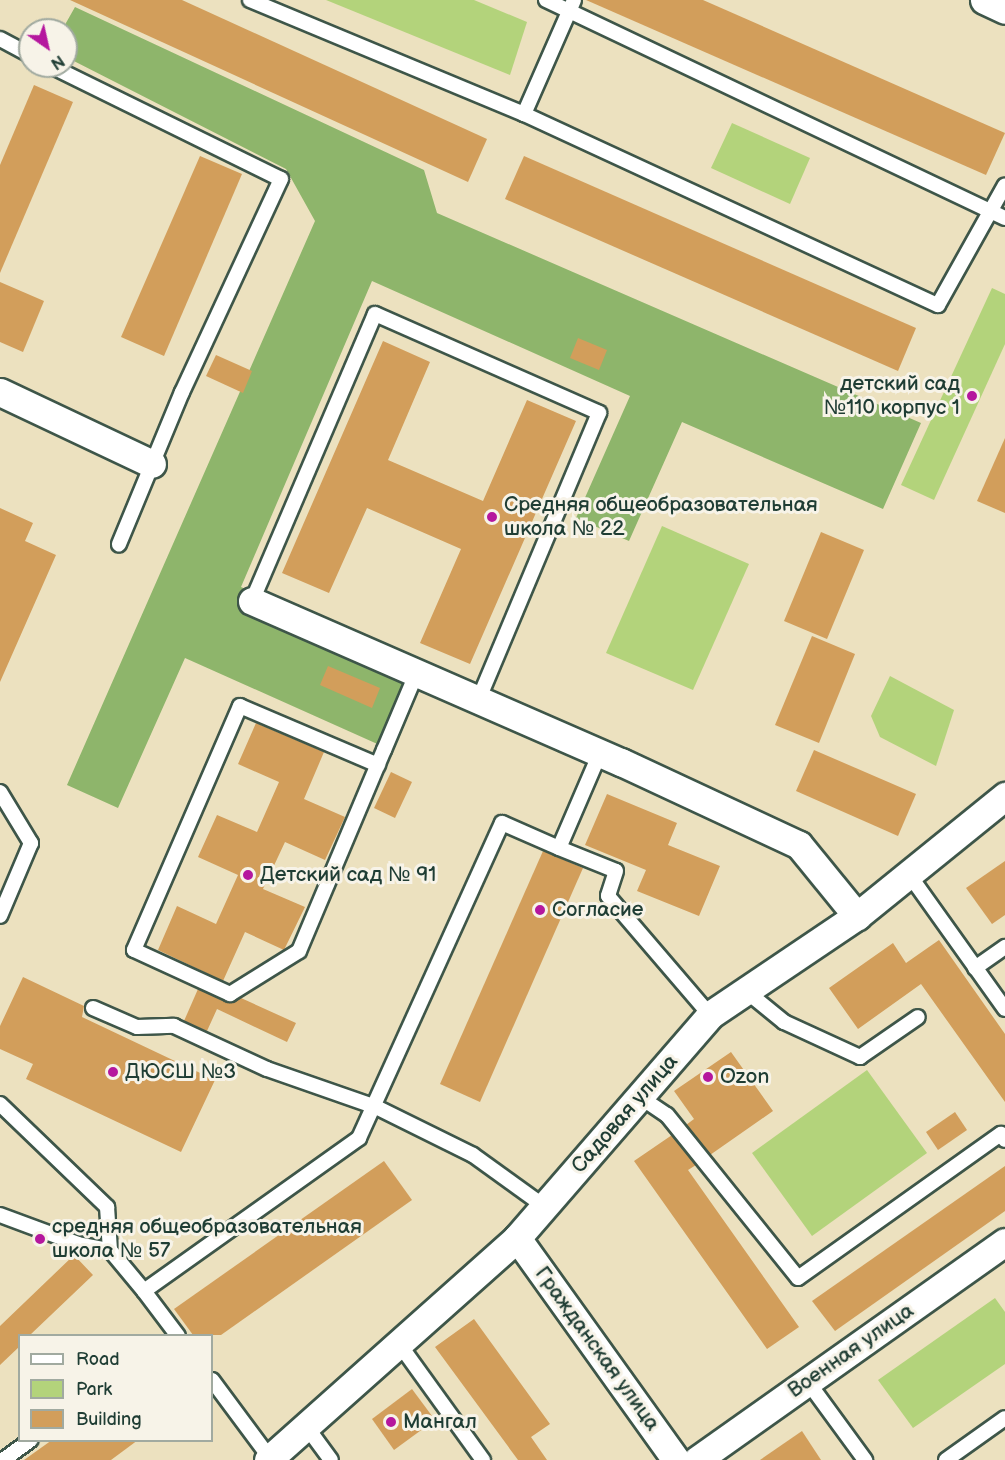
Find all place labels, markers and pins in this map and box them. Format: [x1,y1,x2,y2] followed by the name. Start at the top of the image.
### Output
[824,371,960,421] place label: детский сад №110 корпус 1
[965,389,979,403] marker: детский сад №110 корпус 1
[504,492,818,542] place label: Средняя общеобразовательная школа № 22
[485,510,499,524] marker: Средняя общеобразовательная школа № 22
[260,862,436,888] place label: Детский сад № 91
[241,868,255,882] marker: Детский сад № 91
[552,897,643,923] place label: Согласие
[533,903,547,917] marker: Согласие
[125,1059,236,1085] place label: ДЮСШ №3
[720,1064,769,1090] place label: Ozon
[106,1065,120,1079] marker: ДЮСШ №3
[701,1070,715,1084] marker: Ozon
[52,1214,362,1264] place label: средняя общеобразовательная школа № 57
[33,1232,47,1246] marker: средняя общеобразовательная школа № 57
[403,1409,477,1435] place label: Мангал
[384,1415,398,1429] marker: Мангал

